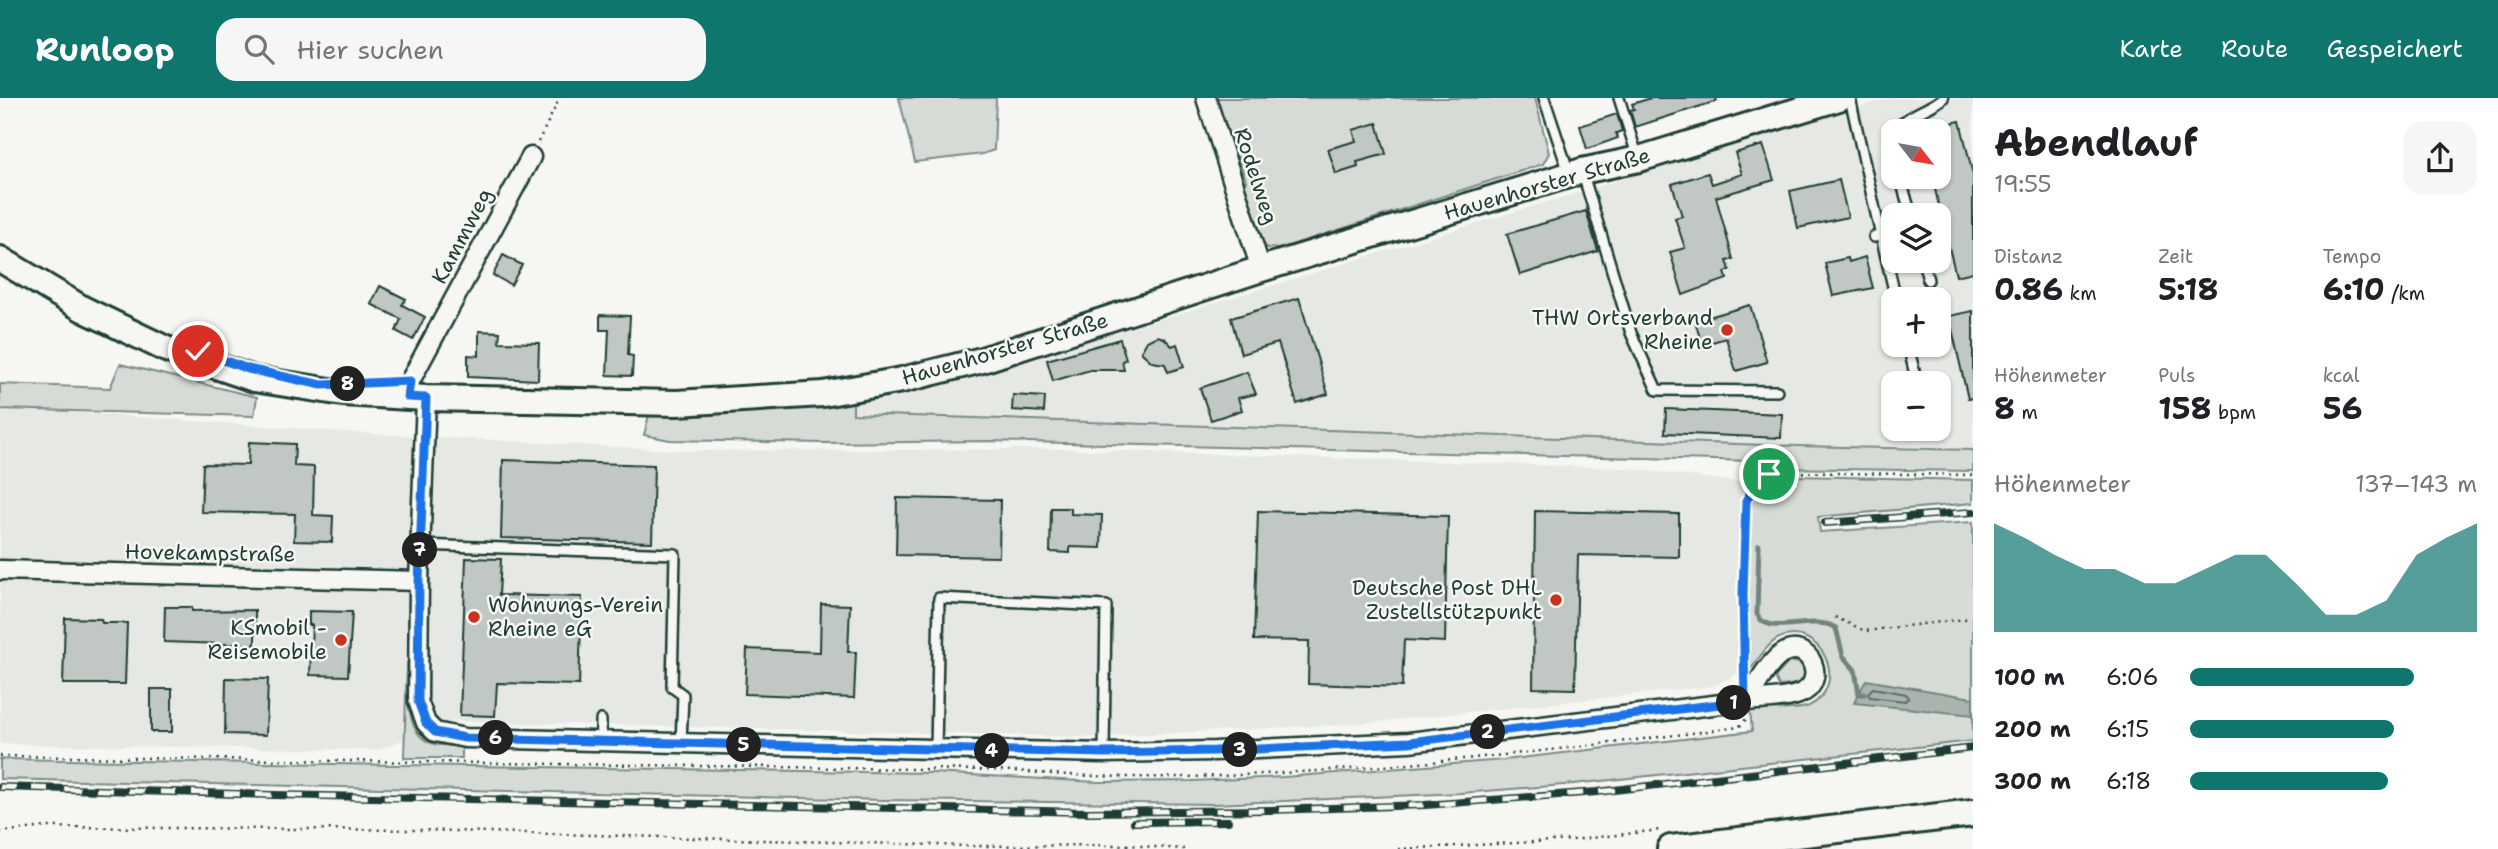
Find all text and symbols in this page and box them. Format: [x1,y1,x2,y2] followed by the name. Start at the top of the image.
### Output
[216,18,706,81] search box
[35,27,174,72] text: Runloop
[240,30,278,68] icon: search
[296,32,444,67] text: Hier suchen
[2119,33,2183,65] text: Karte
[2221,33,2288,65] text: Route
[2326,33,2463,65] text: Gespeichert
[1994,117,2198,168] text: Abendlauf
[1881,119,1951,189] north arrow
[1881,119,1951,441] map controls
[2403,121,2477,195] button: share
[1227,124,1285,228] street label: Rodelweg
[1441,141,1653,227] street label: Hauenhorster Straße
[1994,169,2052,199] text: 19:55
[425,183,499,289] street label: Kammweg
[1881,203,1951,273] button: layers
[1994,244,2063,269] text: Distanz
[2158,244,2193,269] text: Zeit
[2323,244,2381,269] text: Tempo
[1994,269,2063,310] text: 0.86
[2158,269,2219,310] text: 5:18
[2323,269,2385,310] text: 6:10
[2063,281,2097,306] text: km
[2385,281,2425,306] text: /km
[1881,287,1951,357] button: +
[1532,304,1713,356] place label: THW Ortsverband Rheine
[899,306,1111,392] street label: Hauenhorster Straße
[168,321,228,381] pin
[1719,322,1735,338] marker: THW Ortsverband Rheine
[179,332,217,370] icon: check
[1994,363,2107,388] text: Höhenmeter
[2158,363,2195,388] text: Puls
[2323,363,2360,388] text: kcal
[330,366,366,402] pin: 8
[341,371,354,396] text: 8
[1881,371,1951,441] button: −
[1994,388,2015,429] text: 8
[2158,388,2212,429] text: 158
[2323,388,2362,429] text: 56
[2015,400,2038,425] text: m
[2212,400,2256,425] text: bpm
[1739,444,1799,504] pin
[1750,455,1788,493] icon: arrive
[1994,469,2131,499] text: Höhenmeter
[2355,469,2477,499] text: 137–143 m
[402,532,438,568] pin: 7
[413,537,426,562] text: 7
[124,538,296,568] street label: Hovekampstraße
[1352,574,1542,626] place label: Deutsche Post DHL Zustellstützpunkt
[488,591,663,643] place label: Wohnungs-Verein Rheine eG
[1548,592,1564,608] marker: Deutsche Post DHL Zustellstützpunkt
[466,609,482,625] marker: Wohnungs-Verein Rheine eG
[208,614,327,666] place label: KSmobil - Reisemobile
[333,632,349,648] marker: KSmobil - Reisemobile
[1994,662,2065,692] text: 100 m
[2106,662,2159,692] text: 6:06
[1716,686,1752,720] pin: 1
[1729,690,1738,715] text: 1
[1470,714,1506,750] pin: 2
[1994,714,2071,744] text: 200 m
[2106,714,2149,744] text: 6:15
[1481,719,1494,744] text: 2
[478,720,514,756] pin: 6
[489,725,502,750] text: 6
[726,728,762,762] pin: 5
[738,732,749,757] text: 5
[1222,732,1258,768] pin: 3
[974,734,1010,768] pin: 4
[1233,737,1246,762] text: 3
[985,738,998,763] text: 4
[1994,766,2071,796] text: 300 m
[2106,766,2151,796] text: 6:18

